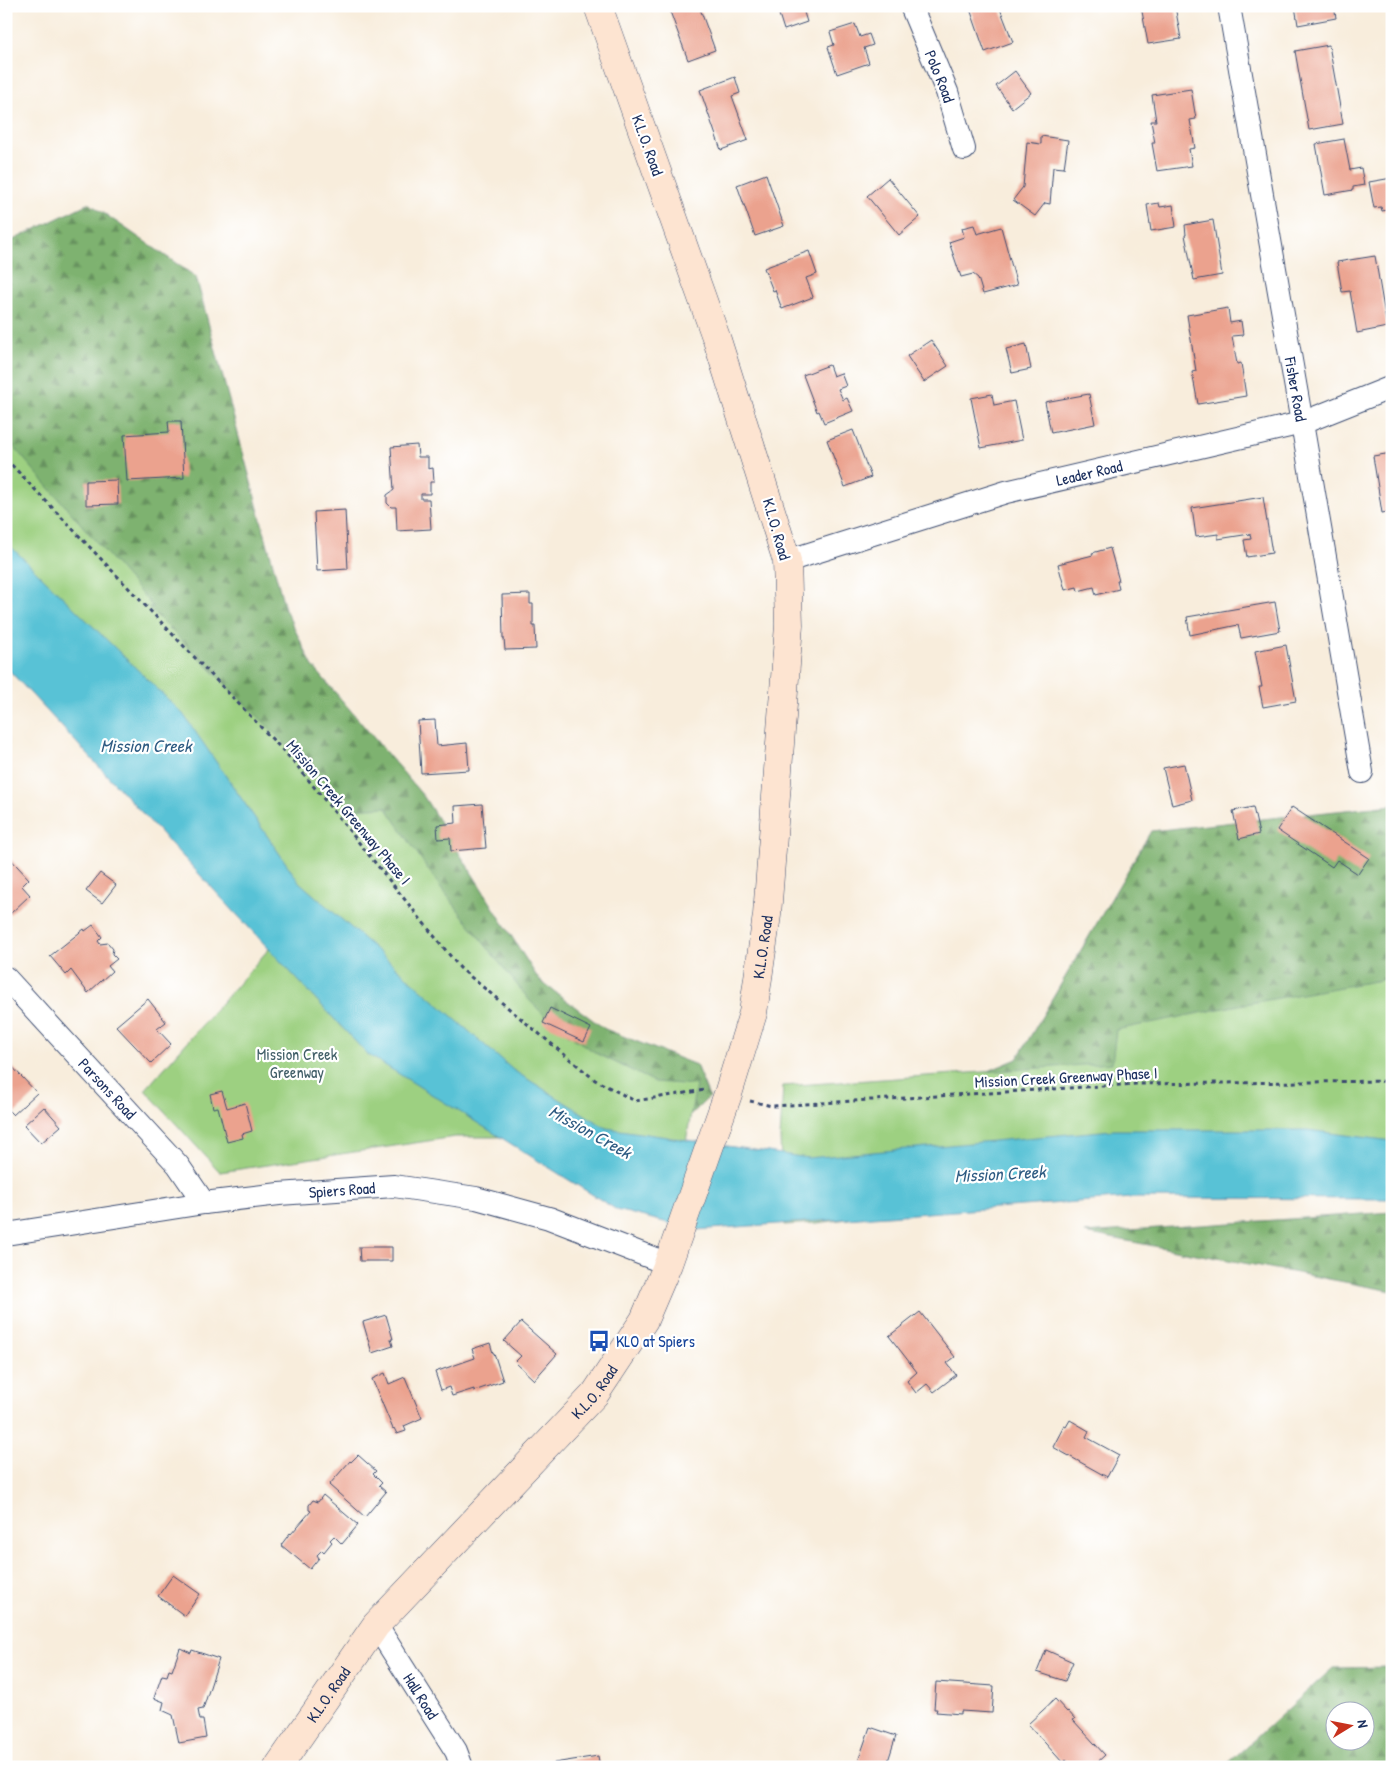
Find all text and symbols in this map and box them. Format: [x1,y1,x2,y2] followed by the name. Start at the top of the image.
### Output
[920,47,960,105] street label: Polo Road
[627,111,669,179] street label: K.L.O. Road
[1279,354,1313,423] street label: Fisher Road
[1054,454,1124,491] street label: Leader Road
[758,495,796,563] street label: K.L.O. Road
[101,733,193,758] water label: Mission Creek
[282,735,416,889] street label: Mission Creek Greenway Phase I
[747,914,778,980] street label: K.L.O. Road
[257,1043,338,1083] park label: Mission Creek Greenway
[74,1053,141,1124] street label: Parsons Road
[974,1061,1158,1093] street label: Mission Creek Greenway Phase I
[544,1099,637,1165] water label: Mission Creek
[954,1159,1047,1188] water label: Mission Creek
[308,1176,376,1203] street label: Spiers Road
[586,1328,612,1354] bus stop icon: KLO at Spiers
[616,1330,695,1352] place label: KLO at Spiers
[566,1360,622,1424] street label: K.L.O. Road
[301,1662,355,1727] street label: K.L.O. Road
[398,1669,444,1723] street label: Hall Road
[1326,1700,1376,1750] north arrow
[1353,1718,1373,1730] text: N

